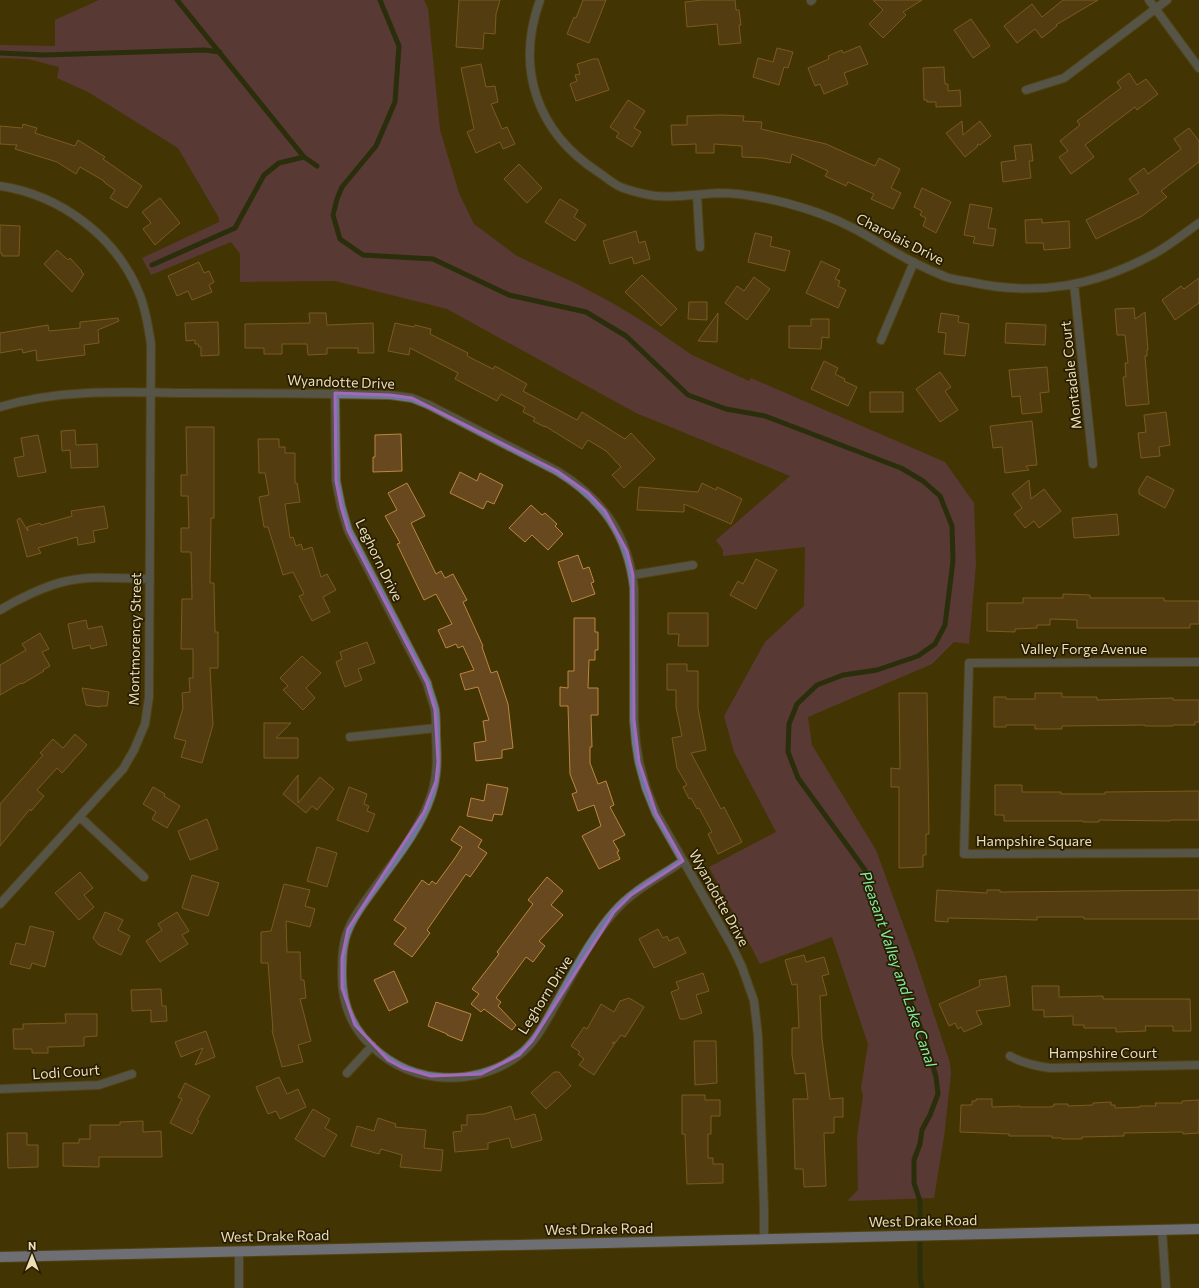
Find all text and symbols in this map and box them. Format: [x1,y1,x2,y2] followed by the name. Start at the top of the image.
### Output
[854,209,947,268] street label: Charolais Drive
[1056,320,1085,430] street label: Montadale Court
[287,371,395,392] street label: Wyandotte Drive
[352,516,407,604] street label: Leghorn Drive
[125,572,144,706] street label: Montmorency Street
[1021,640,1147,657] street label: Valley Forge Avenue
[976,832,1092,849] street label: Hampshire Square
[686,846,753,949] street label: Wyandotte Drive
[857,868,941,1070] water label: Pleasant Valley and Lake Canal
[514,952,575,1037] street label: Leghorn Drive
[1049,1044,1158,1061] street label: Hampshire Court
[32,1061,101,1082] street label: Lodi Court
[869,1211,977,1230] street label: West Drake Road
[545,1219,653,1238] street label: West Drake Road
[221,1226,329,1245] street label: West Drake Road
[12,1236,52,1276] north arrow
[28,1239,36,1252] text: N

